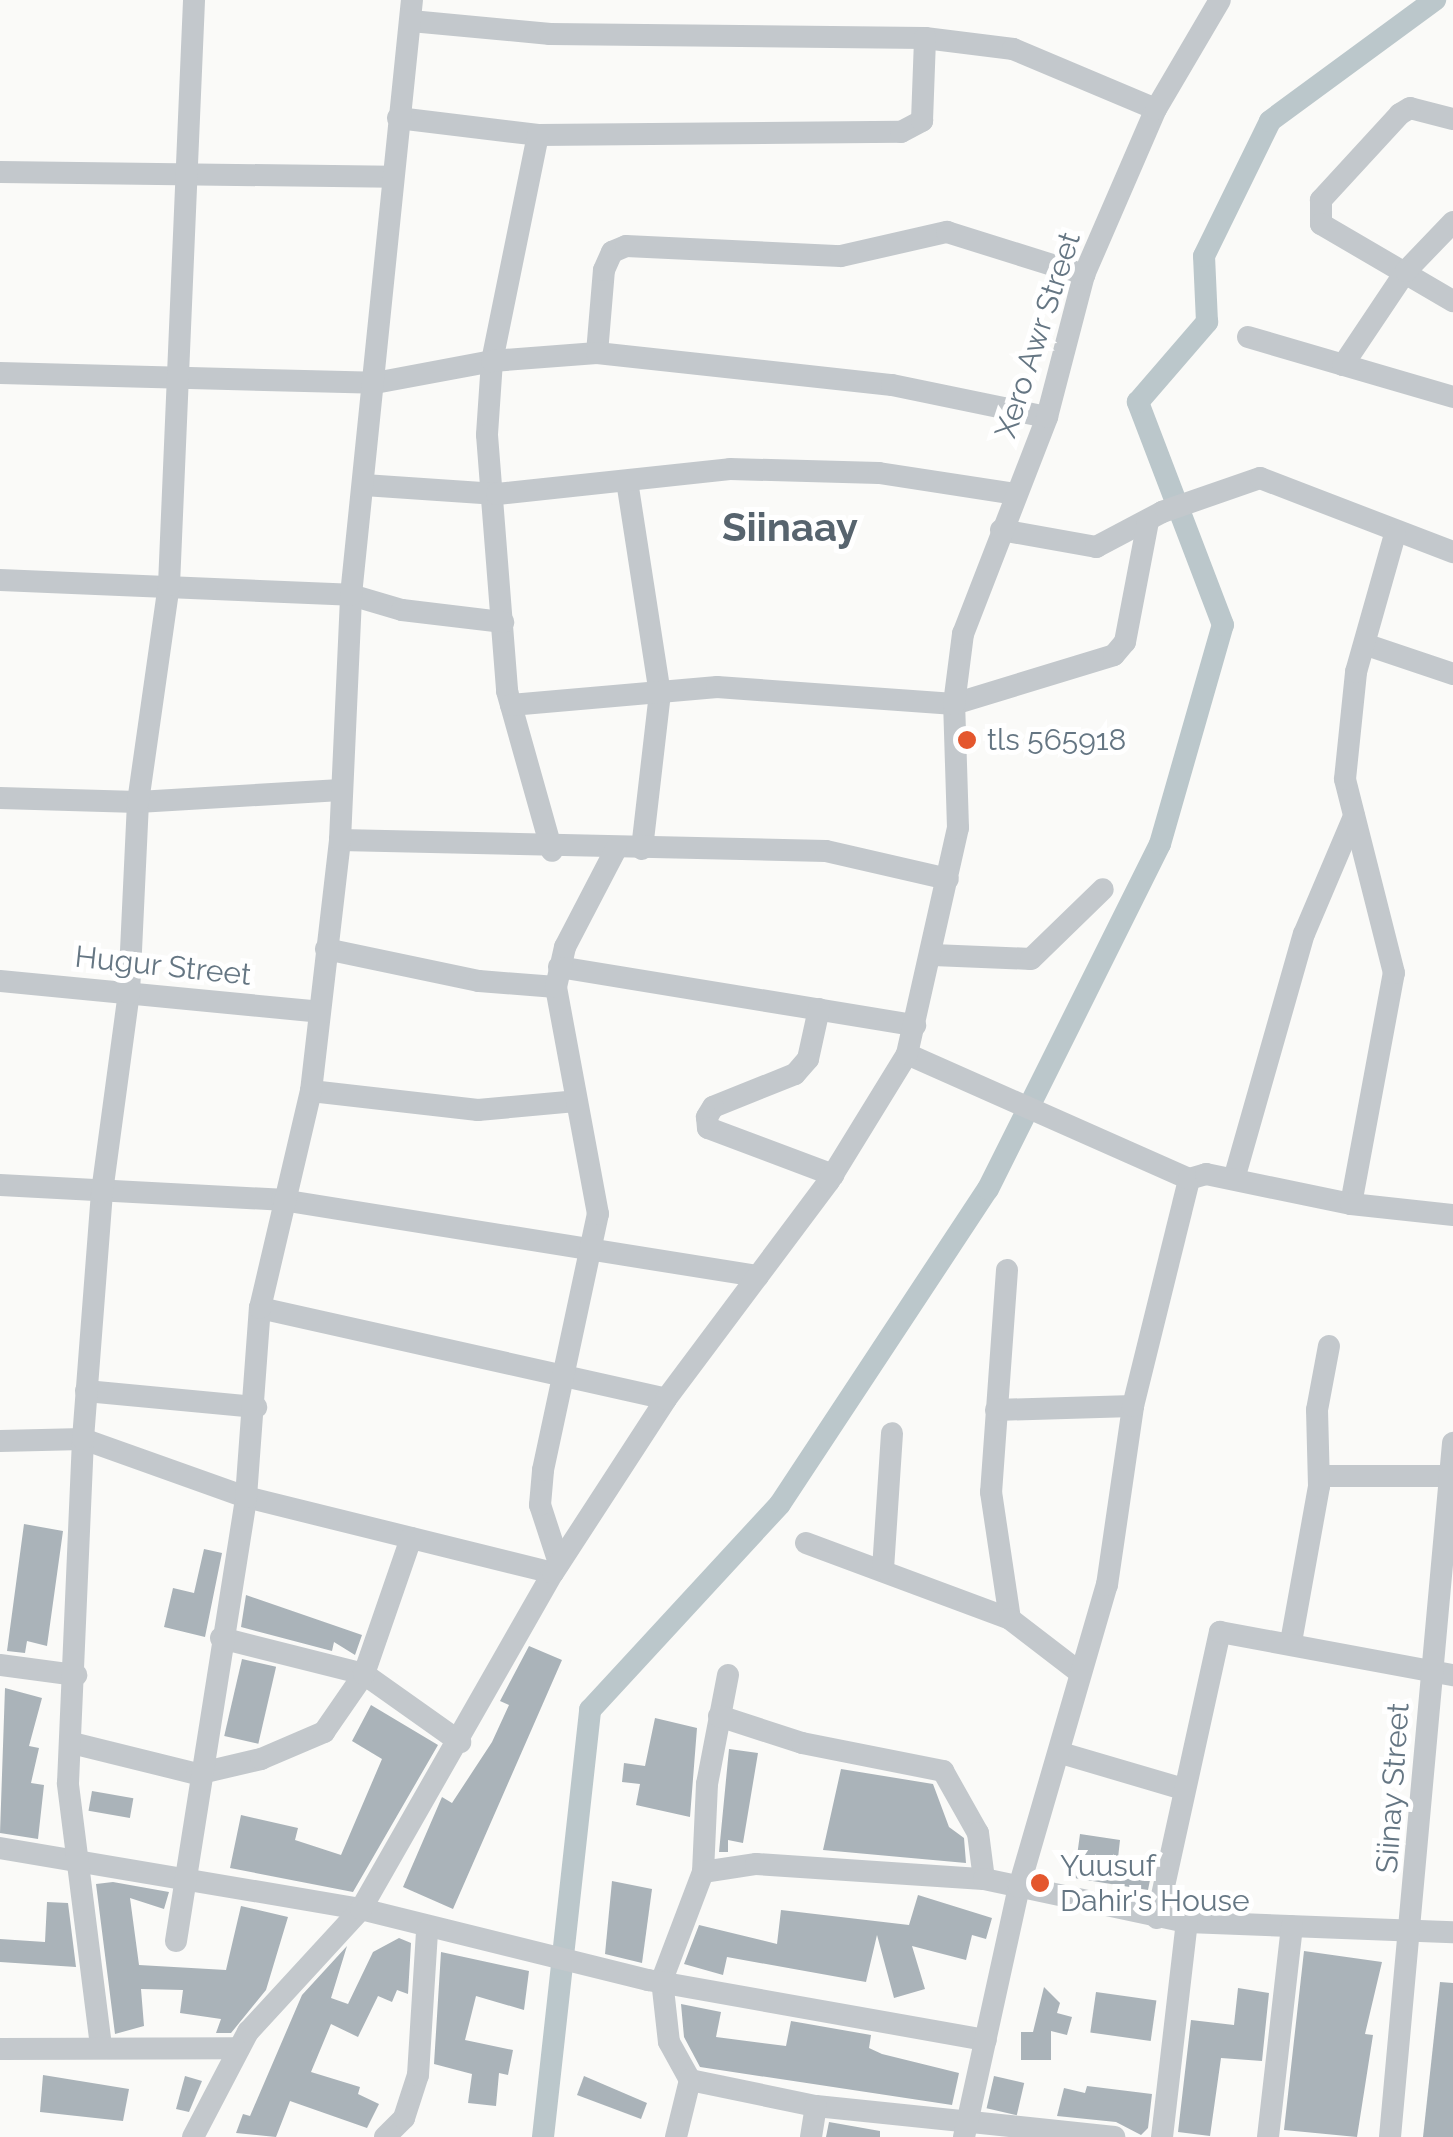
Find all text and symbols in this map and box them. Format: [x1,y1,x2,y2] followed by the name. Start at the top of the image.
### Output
[988,227,1088,443] street label: Xero Awr Street
[722,503,858,551] district label: Siinaay
[987,722,1126,758] place label: tls 565918
[956,729,978,751] marker: tls 565918
[73,939,253,993] street label: Hugur Street
[1369,1701,1417,1875] street label: Siinay Street
[1060,1848,1250,1918] place label: Yuusuf Dahir's House
[1029,1872,1051,1894] marker: Yuusuf Dahir's House

